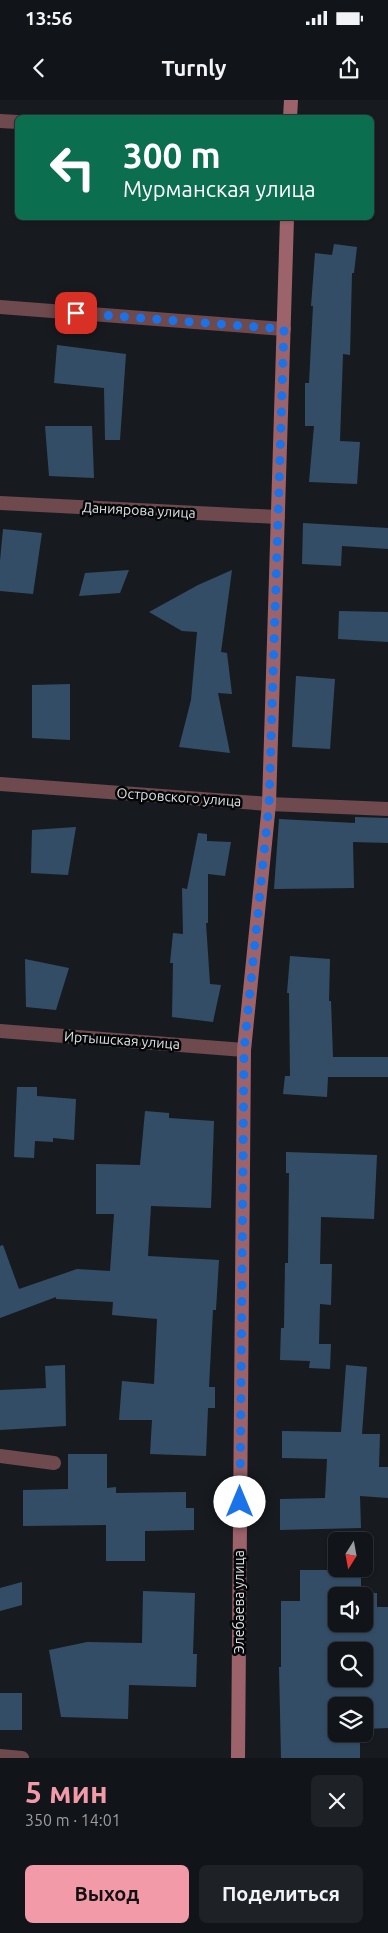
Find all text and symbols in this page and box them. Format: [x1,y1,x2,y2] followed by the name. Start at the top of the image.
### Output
[25,7,73,29] text: 13:56
[25,54,53,82] icon: back
[335,54,363,82] icon: share
[162,55,226,80] text: Turnly
[40,135,105,200] icon: left
[123,135,221,175] text: 300 m
[123,176,316,201] text: Мурманская улица
[55,292,97,334] pin
[62,299,90,327] icon: arrive
[82,499,196,521] street label: Даниярова улица
[116,785,242,809] street label: Островского улица
[64,1028,180,1052] street label: Иртышская улица
[213,1475,265,1527] position arrow
[328,1532,372,1578] north arrow
[328,1532,373,1742] map controls
[231,1550,247,1654] street label: Элебаева улица
[328,1587,373,1632] button: sound
[328,1642,373,1687] button: search
[328,1697,373,1742] button: layers
[25,1775,108,1809] text: 5 мин
[311,1775,363,1827] button: close
[25,1811,121,1829] text: 350 m · 14:01
[25,1865,189,1923] button: Выход
[199,1865,363,1923] button: Поделиться

